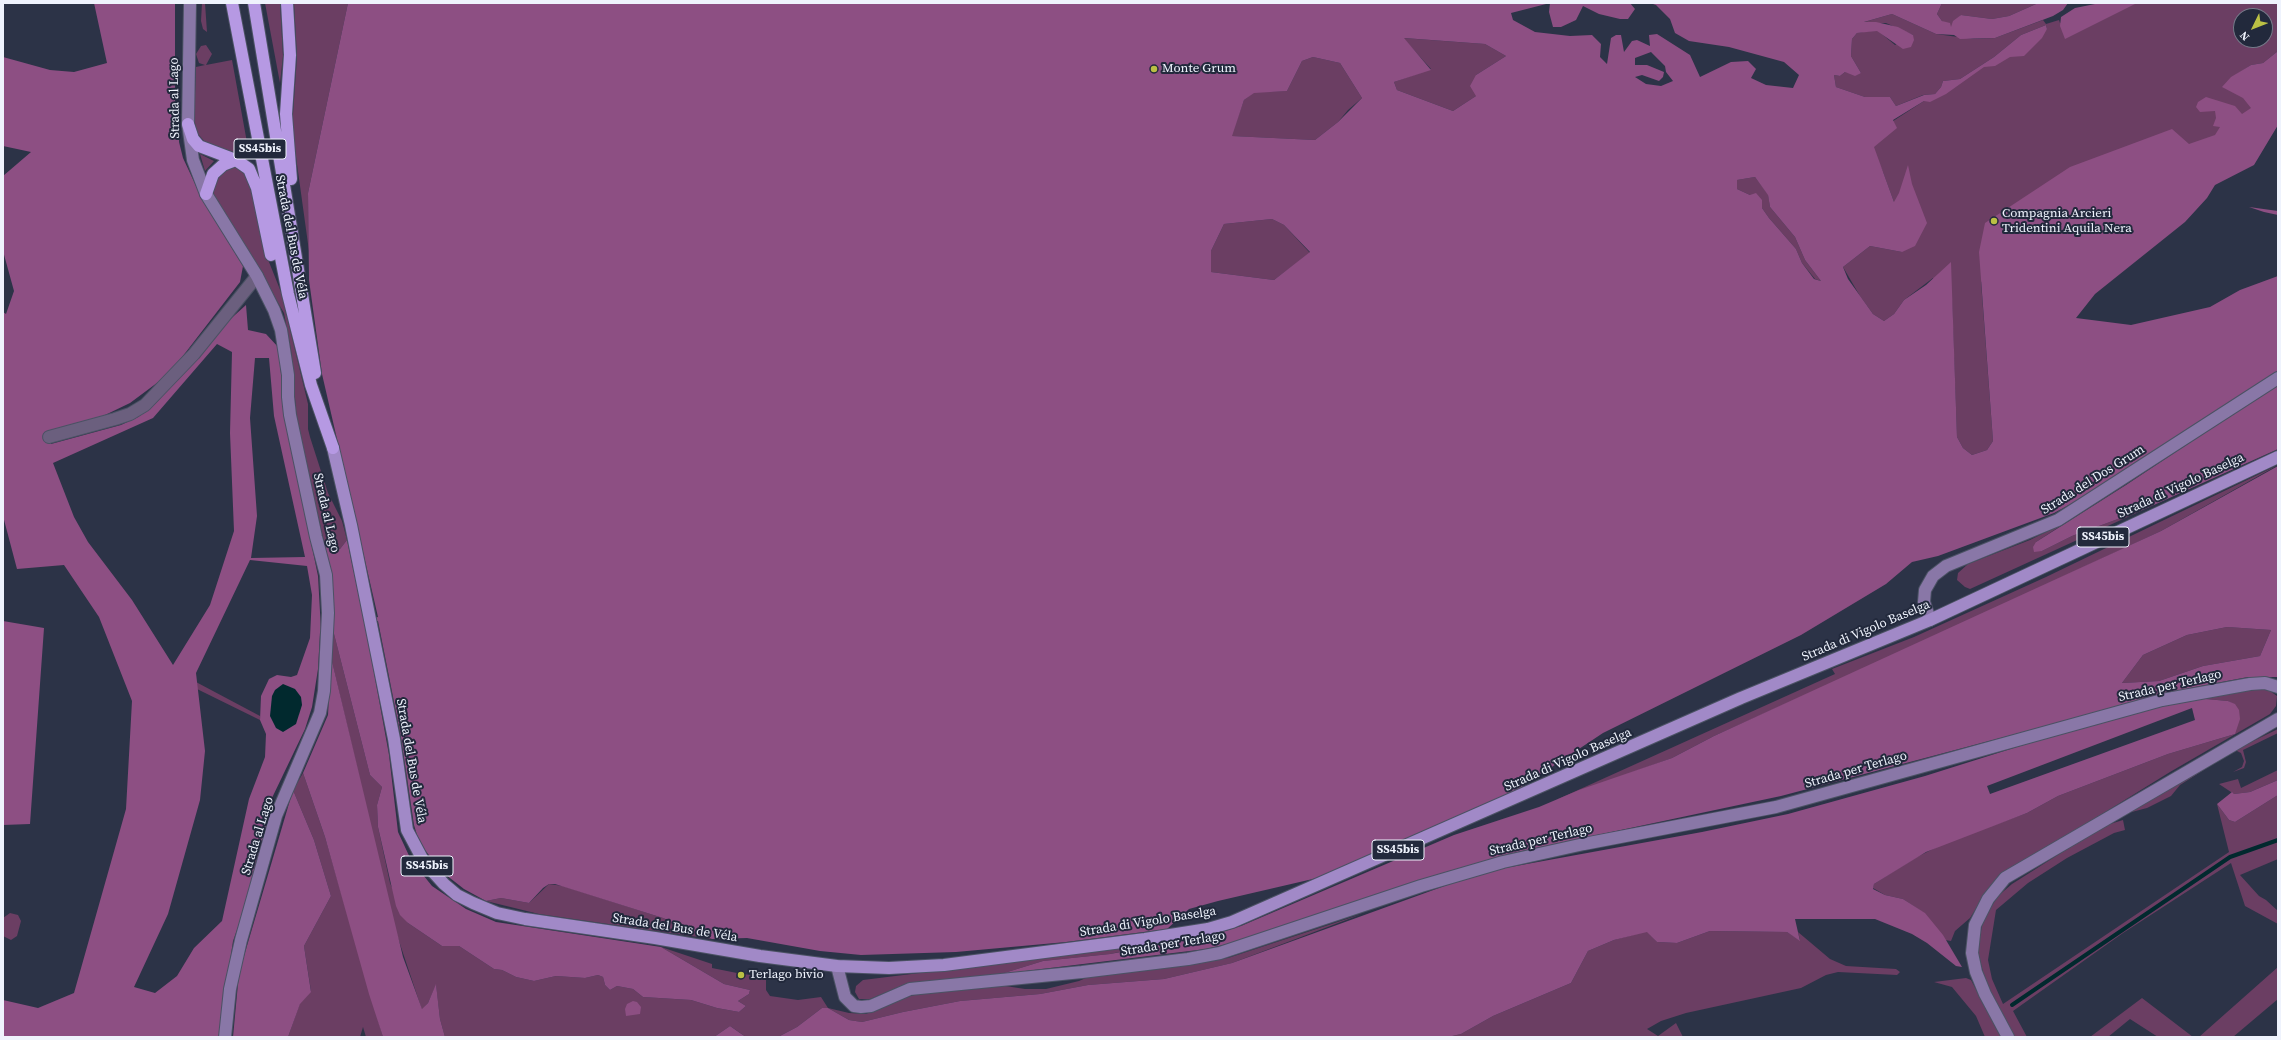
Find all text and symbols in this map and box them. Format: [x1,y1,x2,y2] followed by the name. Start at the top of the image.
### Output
[2233,8,2273,48] north arrow
[2236,28,2253,44] text: N
[166,57,184,139] street label: Strada al Lago
[1162,61,1236,77] place label: Monte Grum
[1149,64,1159,74] marker: Monte Grum
[234,139,286,159] road number: SS45bis
[271,174,311,300] street label: Strada del Bus de Véla
[2002,206,2132,237] place label: Compagnia Arcieri Tridentini Aquila Nera
[1989,216,1999,226] marker: Compagnia Arcieri Tridentini Aquila Nera
[2038,442,2148,518] street label: Strada del Dos Grum
[2115,450,2247,522] street label: Strada di Vigolo Baselga
[309,472,343,554] street label: Strada al Lago
[2077,527,2129,547] road number: SS45bis
[1800,597,1932,665] street label: Strada di Vigolo Baselga
[2117,667,2223,705] street label: Strada per Terlago
[392,697,430,825] street label: Strada del Bus de Véla
[1502,725,1634,795] street label: Strada di Vigolo Baselga
[1803,748,1909,792] street label: Strada per Terlago
[239,795,277,877] street label: Strada al Lago
[1488,821,1594,859] street label: Strada per Terlago
[1372,840,1424,860] road number: SS45bis
[401,856,453,876] road number: SS45bis
[1079,904,1217,940] street label: Strada di Vigolo Baselga
[611,910,739,946] street label: Strada del Bus de Véla
[1120,928,1226,960] street label: Strada per Terlago
[749,967,824,983] place label: Terlago bivio
[736,970,746,980] marker: Terlago bivio

